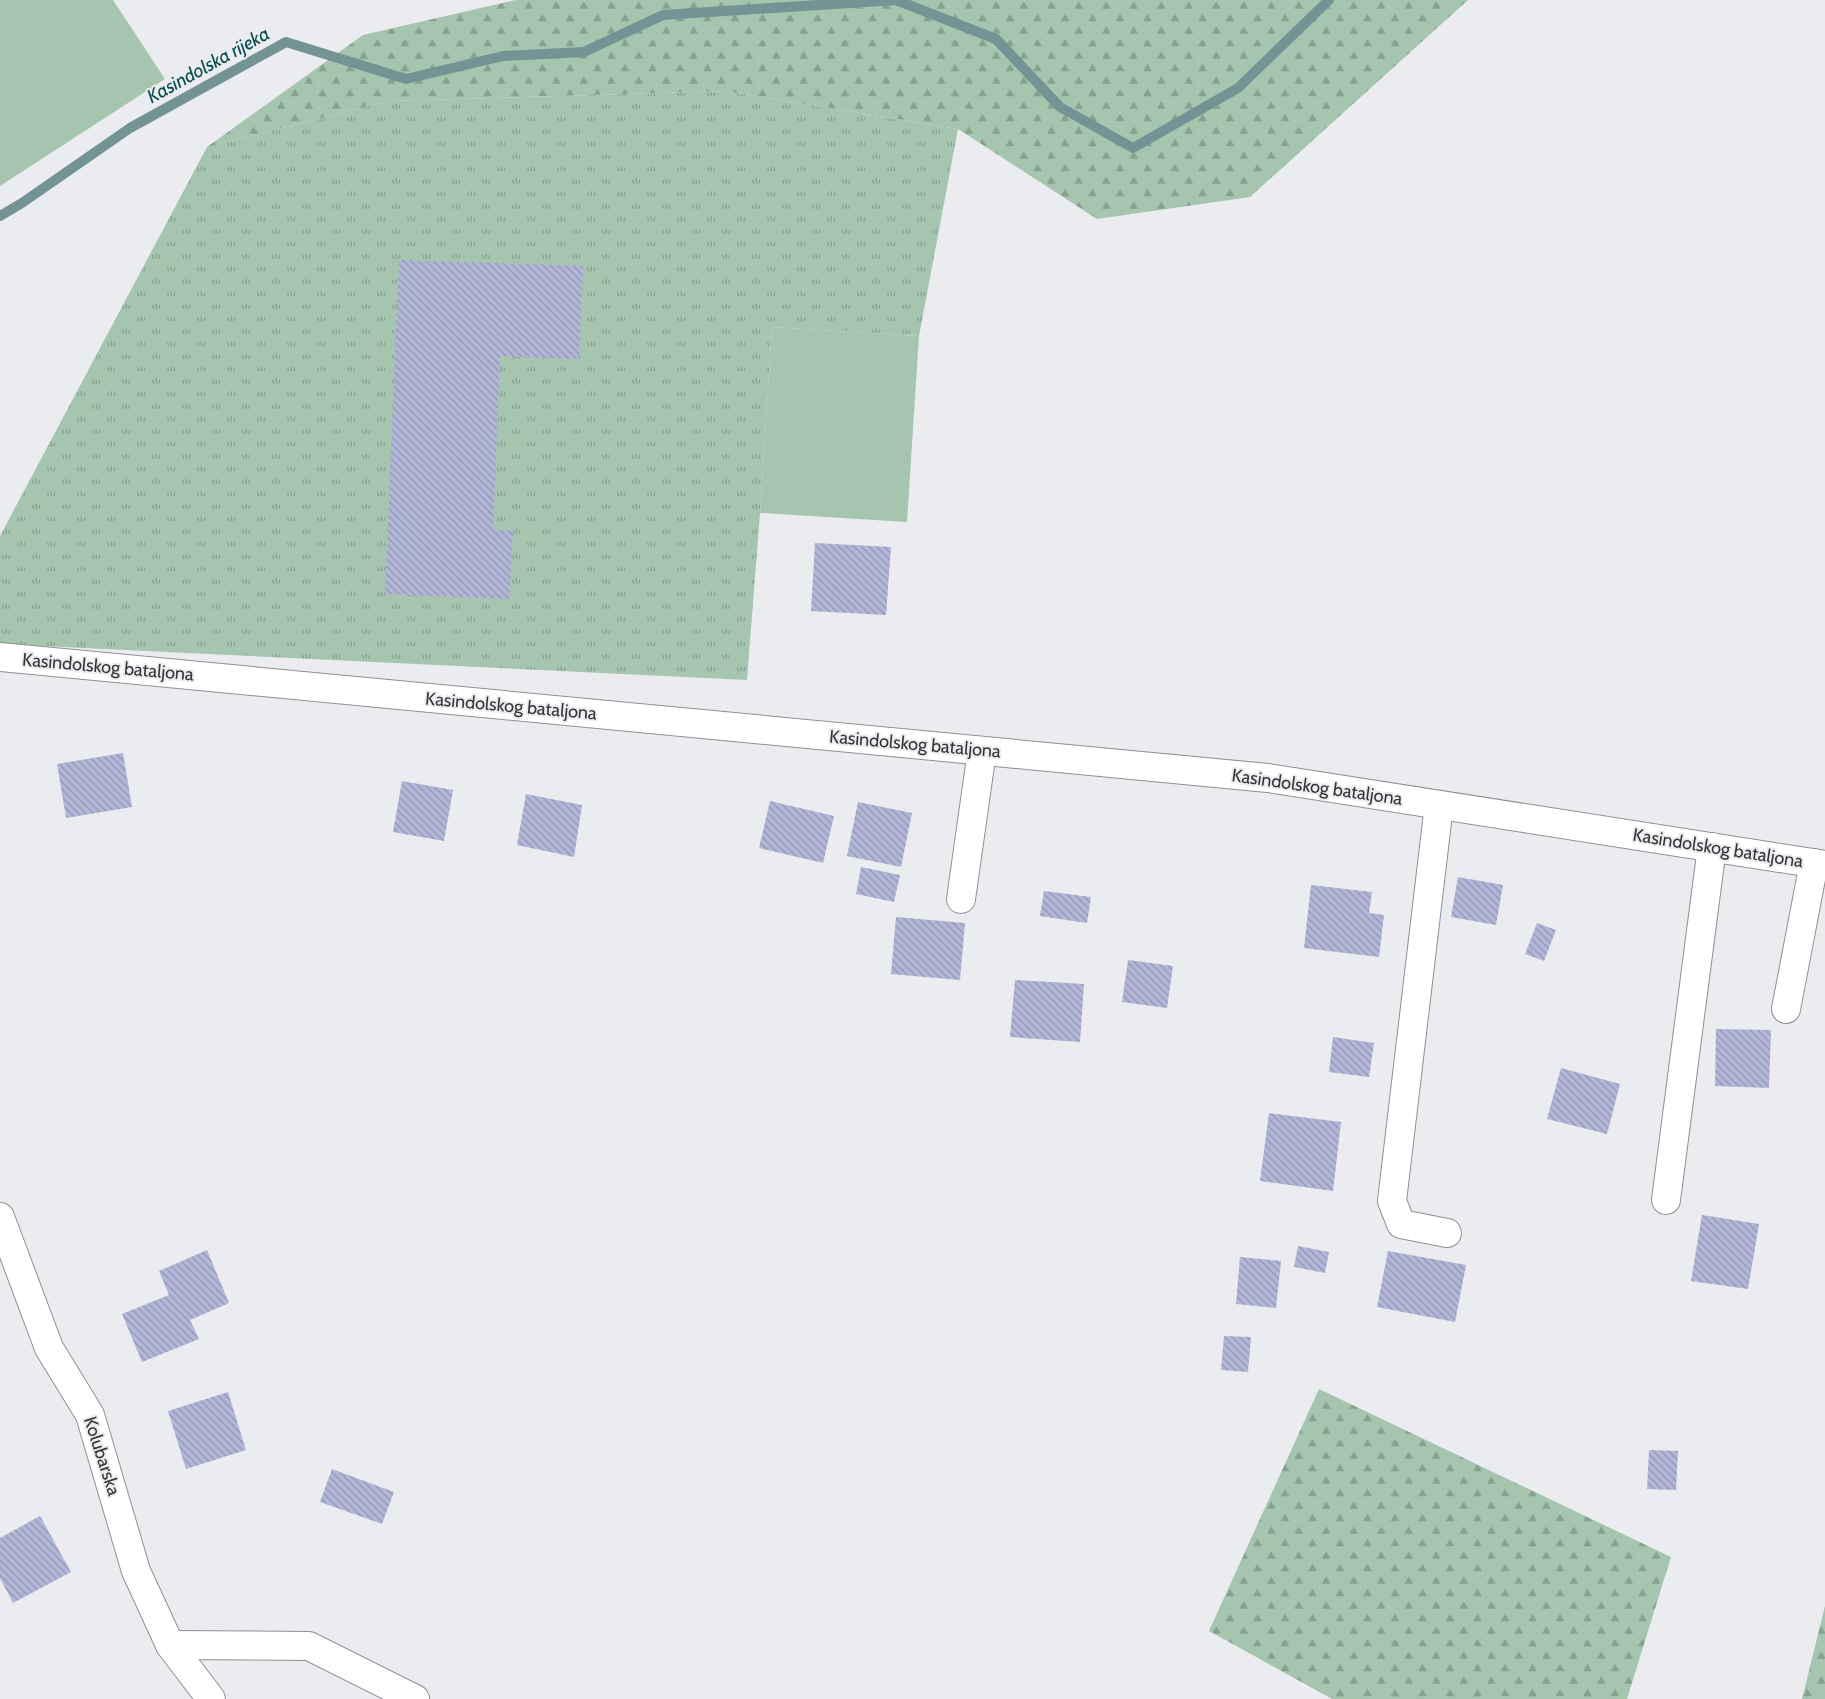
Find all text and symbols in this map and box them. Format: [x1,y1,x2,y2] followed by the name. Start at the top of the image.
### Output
[143,22,273,108] water label: Kasindolska rijeka
[21,649,195,685] street label: Kasindolskog bataljona
[424,688,598,724] street label: Kasindolskog bataljona
[828,726,1002,762] street label: Kasindolskog bataljona
[1230,764,1404,810] street label: Kasindolskog bataljona
[1631,824,1805,872] street label: Kasindolskog bataljona
[79,1414,125,1499] street label: Kolubarska

